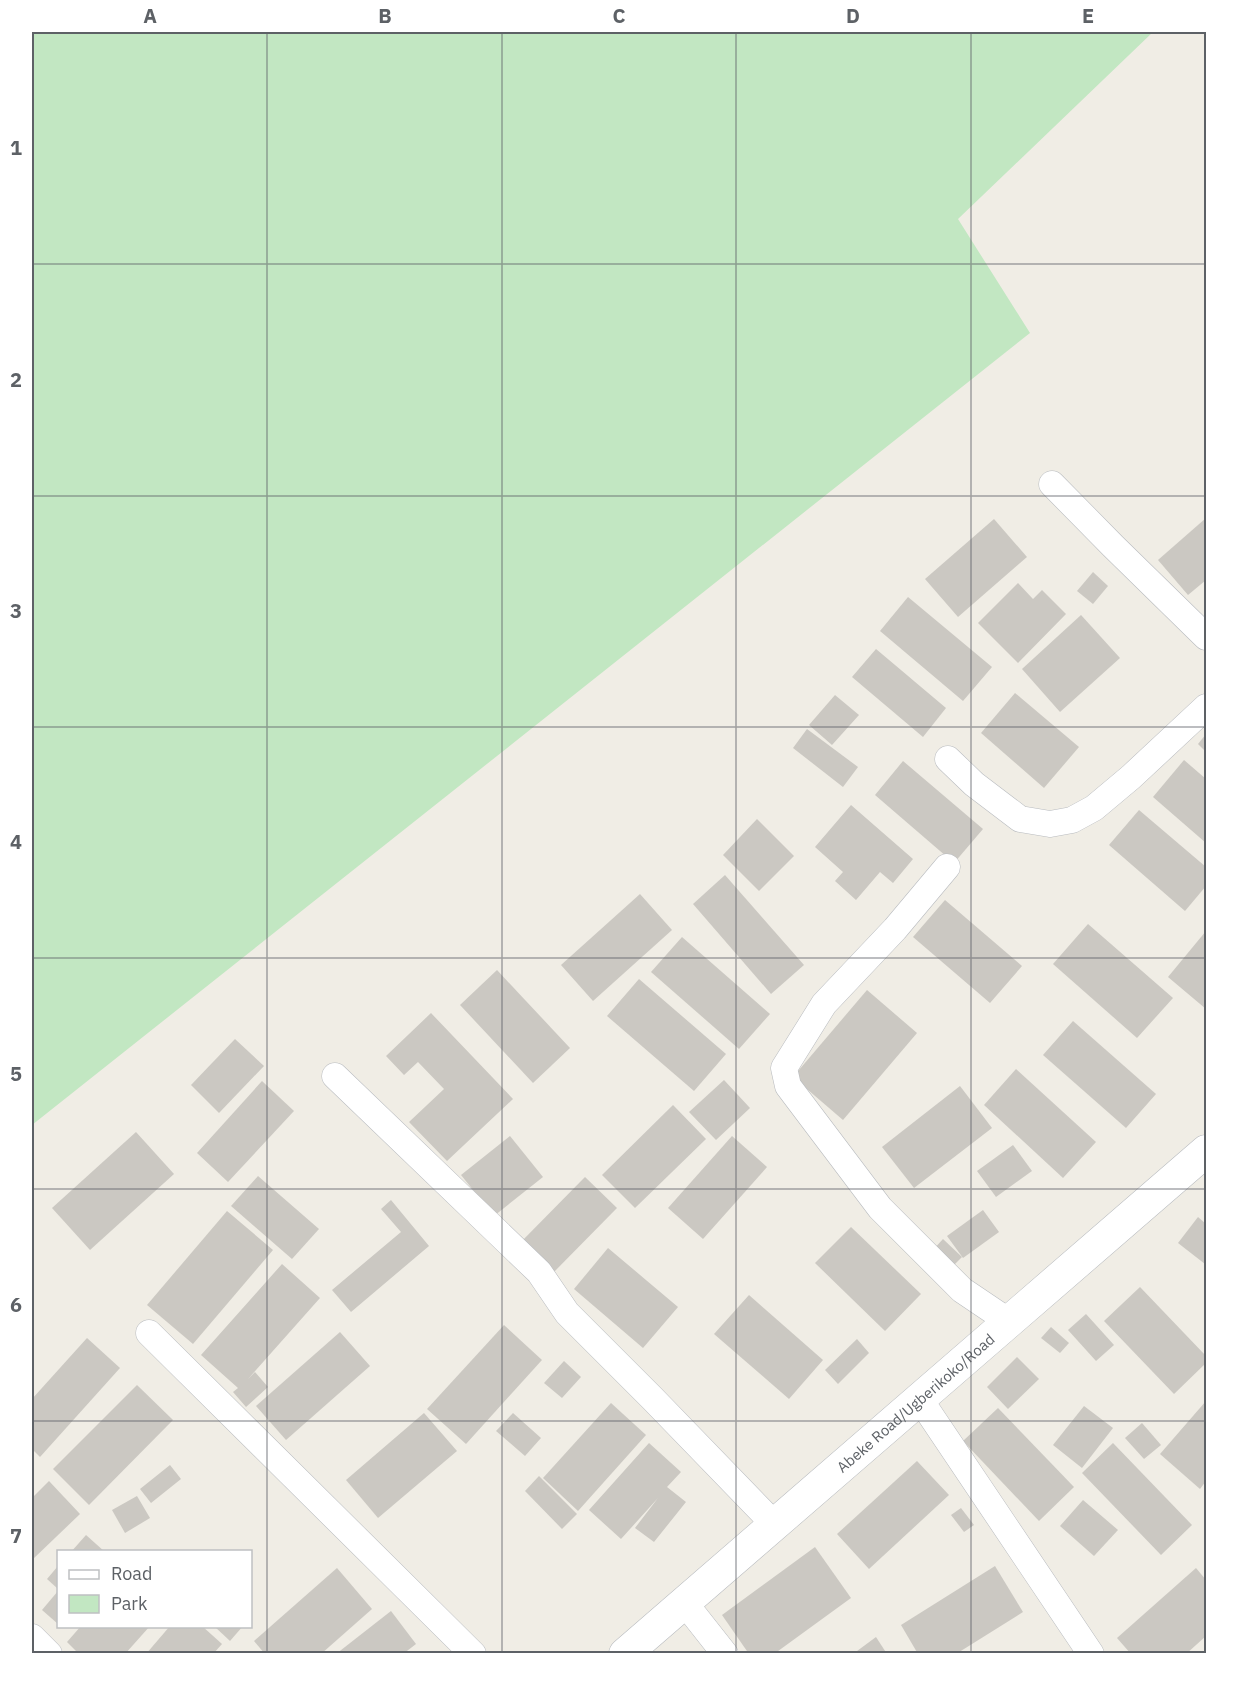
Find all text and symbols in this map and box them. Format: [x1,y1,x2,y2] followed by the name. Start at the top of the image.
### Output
[143,2,157,29] text: A
[378,2,392,29] text: B
[612,2,626,29] text: C
[846,2,860,29] text: D
[1082,2,1094,29] text: E
[10,134,22,161] text: 1
[10,366,22,393] text: 2
[10,597,22,624] text: 3
[10,828,22,855] text: 4
[10,1060,22,1087] text: 5
[10,1291,22,1318] text: 6
[832,1329,998,1476] street label: Abeke Road/Ugberikoko/Road
[10,1522,22,1549] text: 7
[57,1550,252,1628] legend
[111,1562,152,1585] text: Road
[111,1592,148,1615] text: Park

